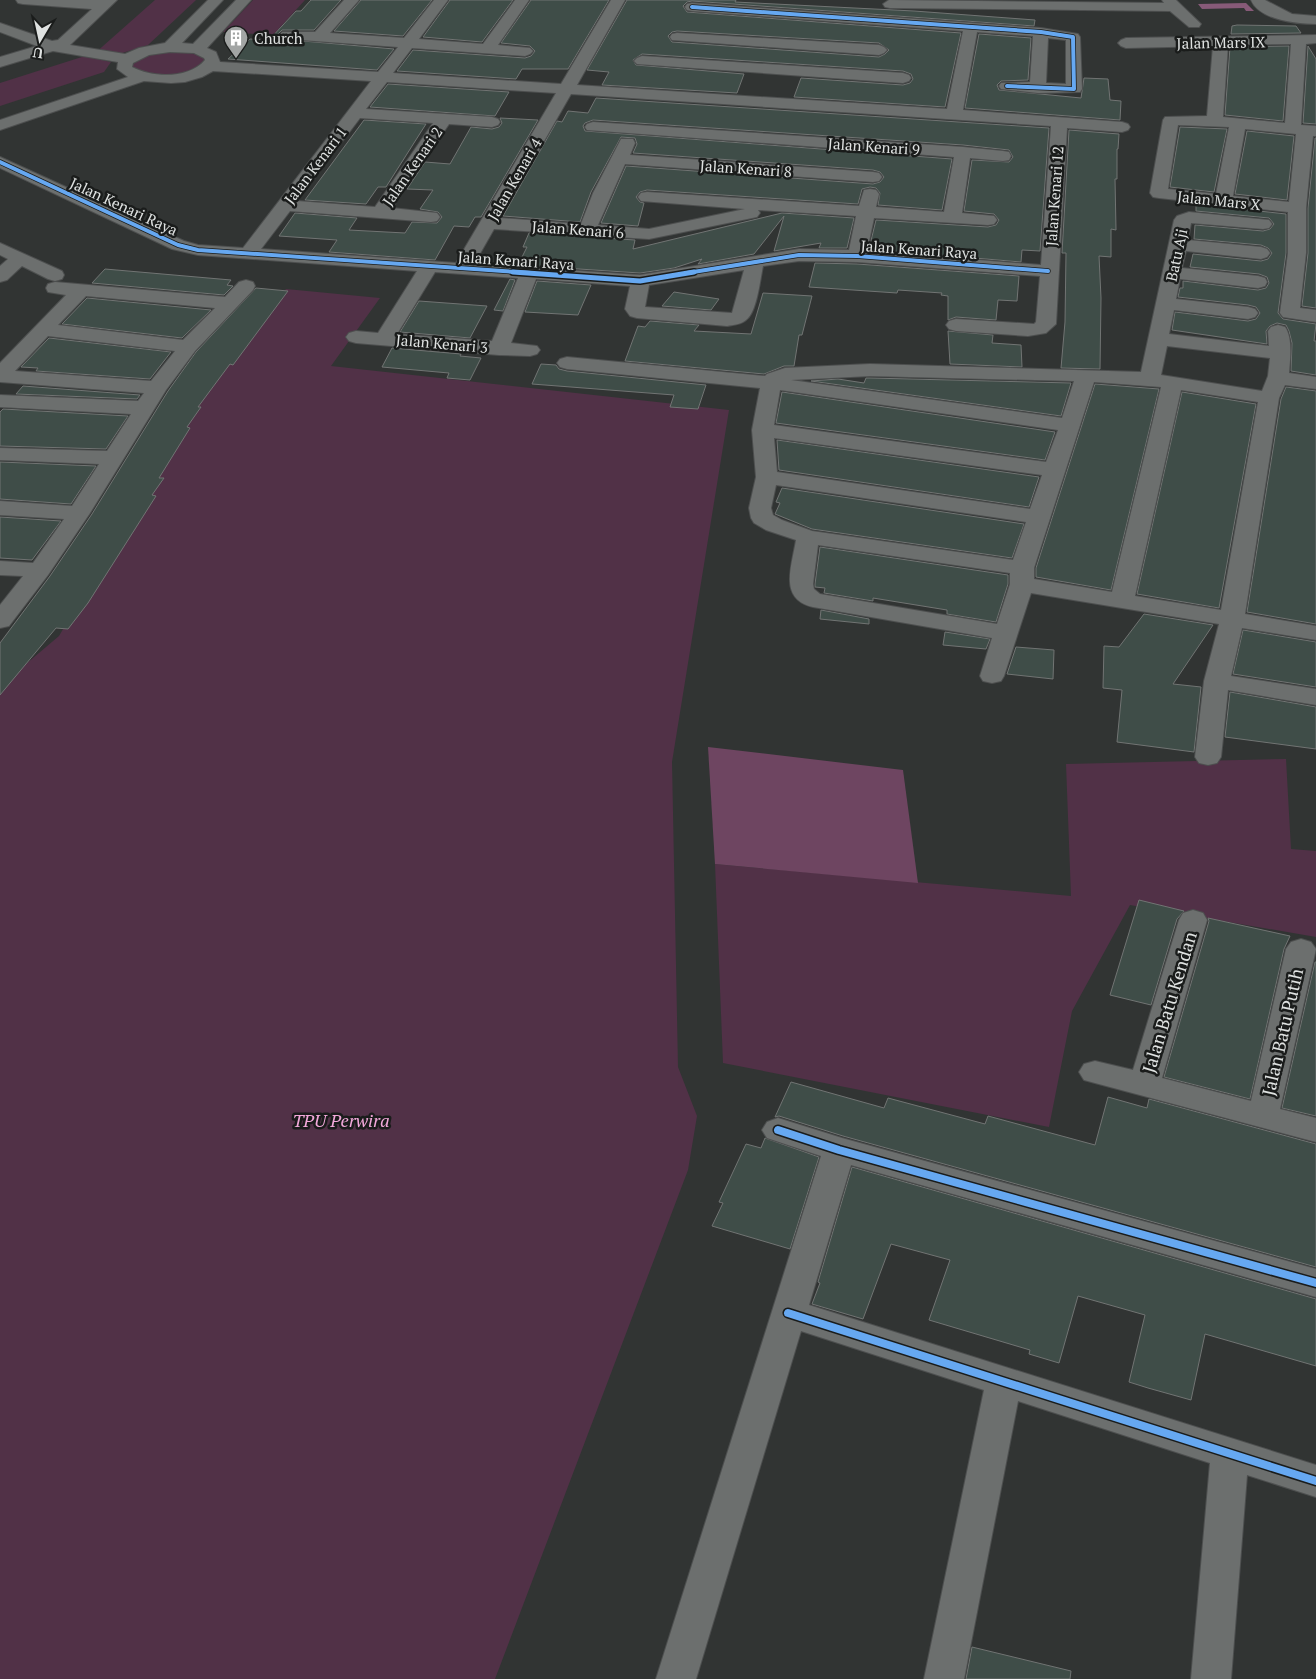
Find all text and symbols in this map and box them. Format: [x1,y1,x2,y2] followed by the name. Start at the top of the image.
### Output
[15,15,65,65] north arrow
[223,25,249,59] building icon: Church
[254,28,303,48] place label: Church
[1176,31,1266,53] street label: Jalan Mars IX
[31,43,44,64] text: U
[279,122,351,208] street label: Jalan Kenari 1
[377,122,447,210] street label: Jalan Kenari 2
[827,133,921,159] street label: Jalan Kenari 9
[482,134,546,224] street label: Jalan Kenari 4
[1041,145,1067,247] street label: Jalan Kenari 12
[699,155,793,181] street label: Jalan Kenari 8
[67,172,181,240] street label: Jalan Kenari Raya
[1176,186,1262,214] street label: Jalan Mars X
[531,216,625,242] street label: Jalan Kenari 6
[1161,227,1191,283] street label: Batu Aji
[860,235,978,263] street label: Jalan Kenari Raya
[457,246,575,274] street label: Jalan Kenari Raya
[395,329,489,357] street label: Jalan Kenari 3
[1136,928,1202,1076] street label: Jalan Batu Kendan
[1256,966,1308,1098] street label: Jalan Batu Putih
[292,1108,390,1132] park label: TPU Perwira

